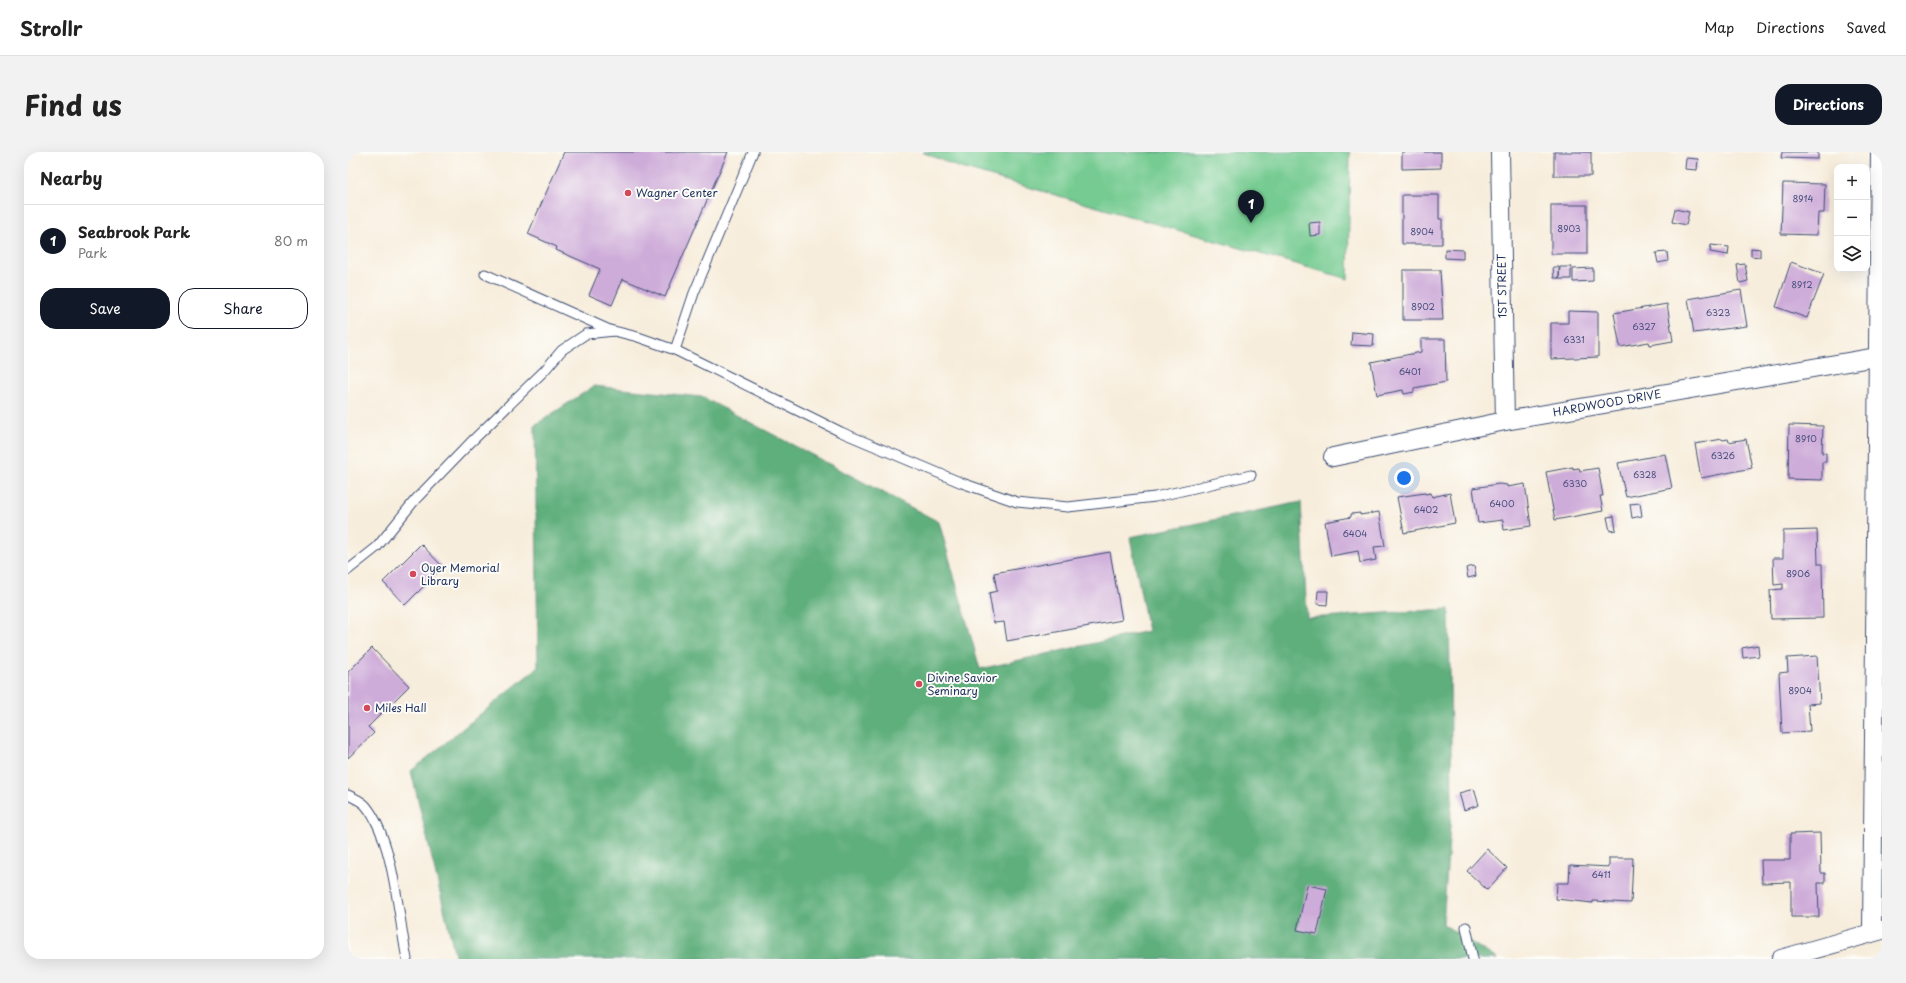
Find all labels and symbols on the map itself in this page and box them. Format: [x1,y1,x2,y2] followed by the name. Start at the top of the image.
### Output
[636,184,718,201] place label: Wagner Center
[623,188,633,198] marker: Wagner Center
[1238,190,1264,223] pin: 1
[1792,191,1814,205] house number: 8914
[1557,221,1581,235] house number: 8903
[1410,224,1434,238] house number: 8904
[1492,253,1511,318] street label: 1ST STREET
[1791,277,1813,291] house number: 8912
[1411,299,1435,313] house number: 8902
[1706,305,1730,319] house number: 6323
[1633,319,1655,333] house number: 6327
[1563,332,1585,346] house number: 6331
[1399,364,1421,378] house number: 6401
[1552,385,1662,420] street label: HARDWOOD DRIVE
[1795,431,1817,445] house number: 8910
[1711,448,1735,462] house number: 6326
[1633,467,1657,481] house number: 6328
[1394,468,1414,488] your location
[1563,476,1588,490] house number: 6330
[1489,496,1515,510] house number: 6400
[1414,502,1438,516] house number: 6402
[1343,526,1367,540] house number: 6404
[421,559,500,589] place label: Oyer Memorial Library
[1786,566,1810,580] house number: 8906
[408,569,418,579] marker: Oyer Memorial Library
[927,669,998,699] place label: Divine Savior Seminary
[914,679,924,689] marker: Divine Savior Seminary
[1788,683,1812,697] house number: 8904
[375,699,427,716] place label: Miles Hall
[362,703,372,713] marker: Miles Hall
[1591,867,1611,881] house number: 6411

